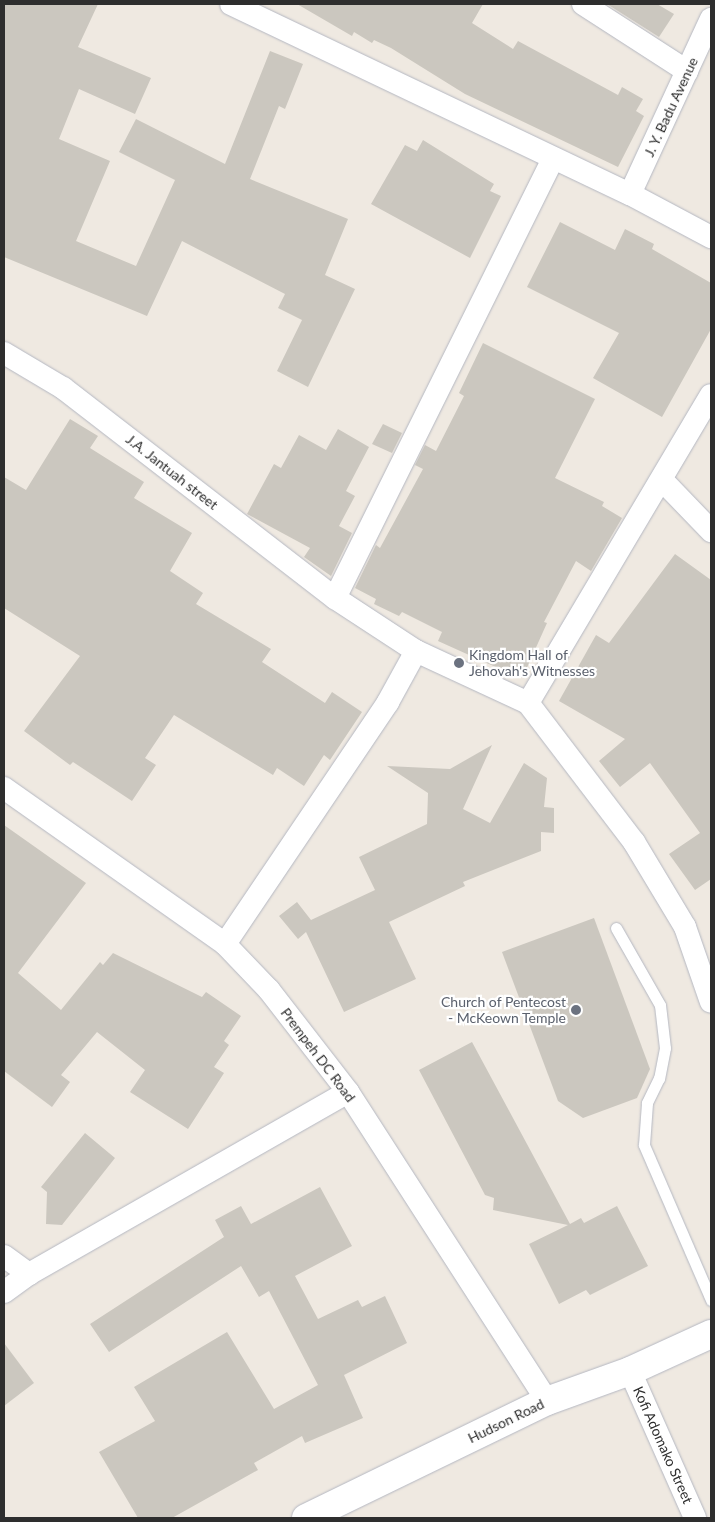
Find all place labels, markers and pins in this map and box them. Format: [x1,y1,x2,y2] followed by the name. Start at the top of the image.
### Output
[469,647,595,680] place label: Kingdom Hall of Jehovah's Witnesses
[453,657,465,669] marker: Kingdom Hall of Jehovah's Witnesses
[441,994,566,1026] place label: Church of Pentecost - McKeown Temple
[570,1004,582,1016] marker: Church of Pentecost - McKeown Temple

